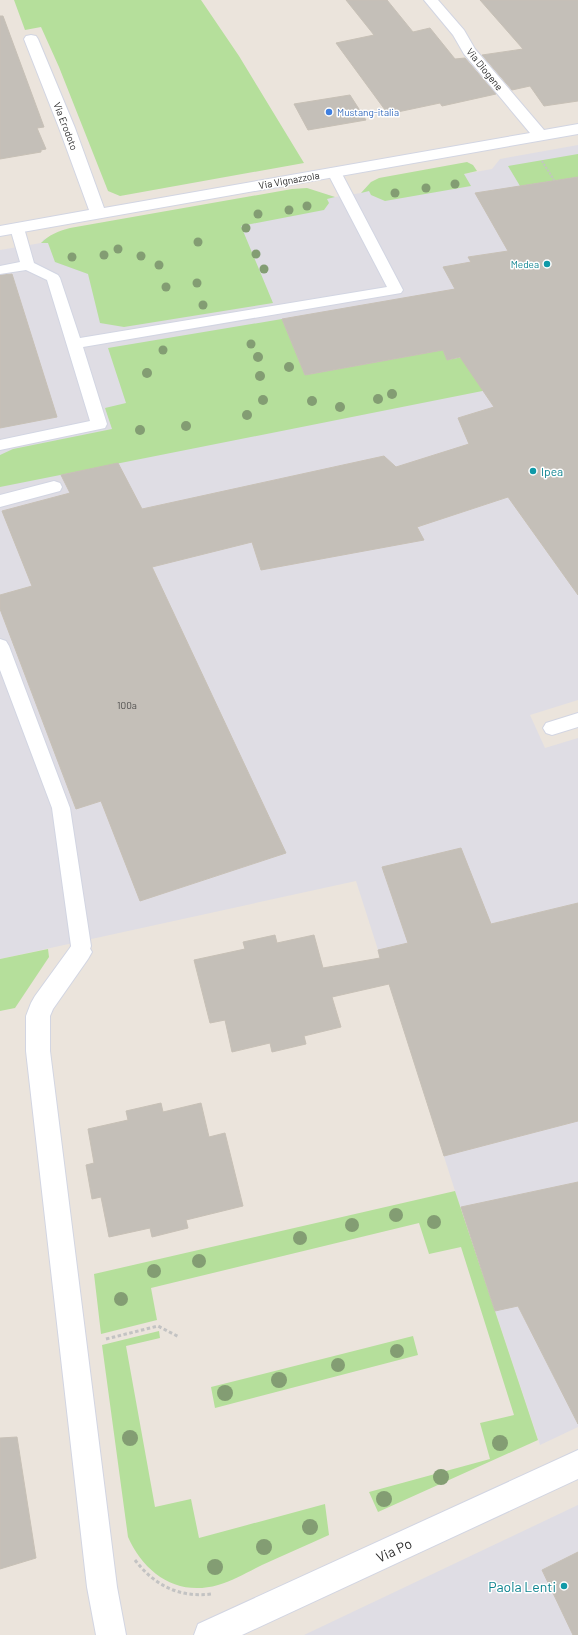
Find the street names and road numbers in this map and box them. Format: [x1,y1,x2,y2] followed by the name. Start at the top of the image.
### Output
[464,45,506,93] street label: Via Diogene
[51,100,81,152] street label: Via Erodoto
[258,169,320,191] street label: Via Vignazzola
[373,1534,415,1566] street label: Via Po

